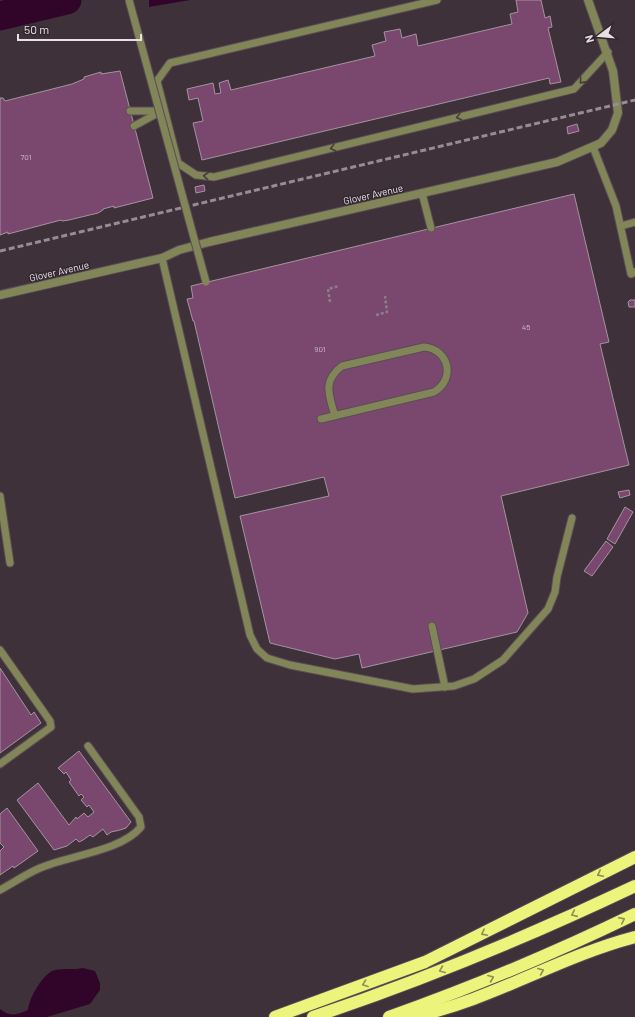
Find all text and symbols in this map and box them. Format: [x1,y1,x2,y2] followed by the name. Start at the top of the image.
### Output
[18,16,141,42] scale bar
[579,16,619,56] north arrow
[24,22,49,36] text: 50 m
[582,34,596,44] text: N
[579,76,586,83] one-way arrow
[456,113,462,121] one-way arrow
[329,143,336,152] one-way arrow
[21,152,32,162] house number: 701
[203,172,209,181] one-way arrow
[342,181,404,207] street label: Glover Avenue
[28,258,90,284] street label: Glover Avenue
[522,322,530,332] house number: 45
[314,344,326,354] house number: 901
[597,869,604,877] one-way arrow
[571,909,579,917] one-way arrow
[618,917,626,925] one-way arrow
[481,928,489,936] one-way arrow
[438,966,445,974] one-way arrow
[536,968,544,976] one-way arrow
[486,975,494,983] one-way arrow
[361,980,368,988] one-way arrow

